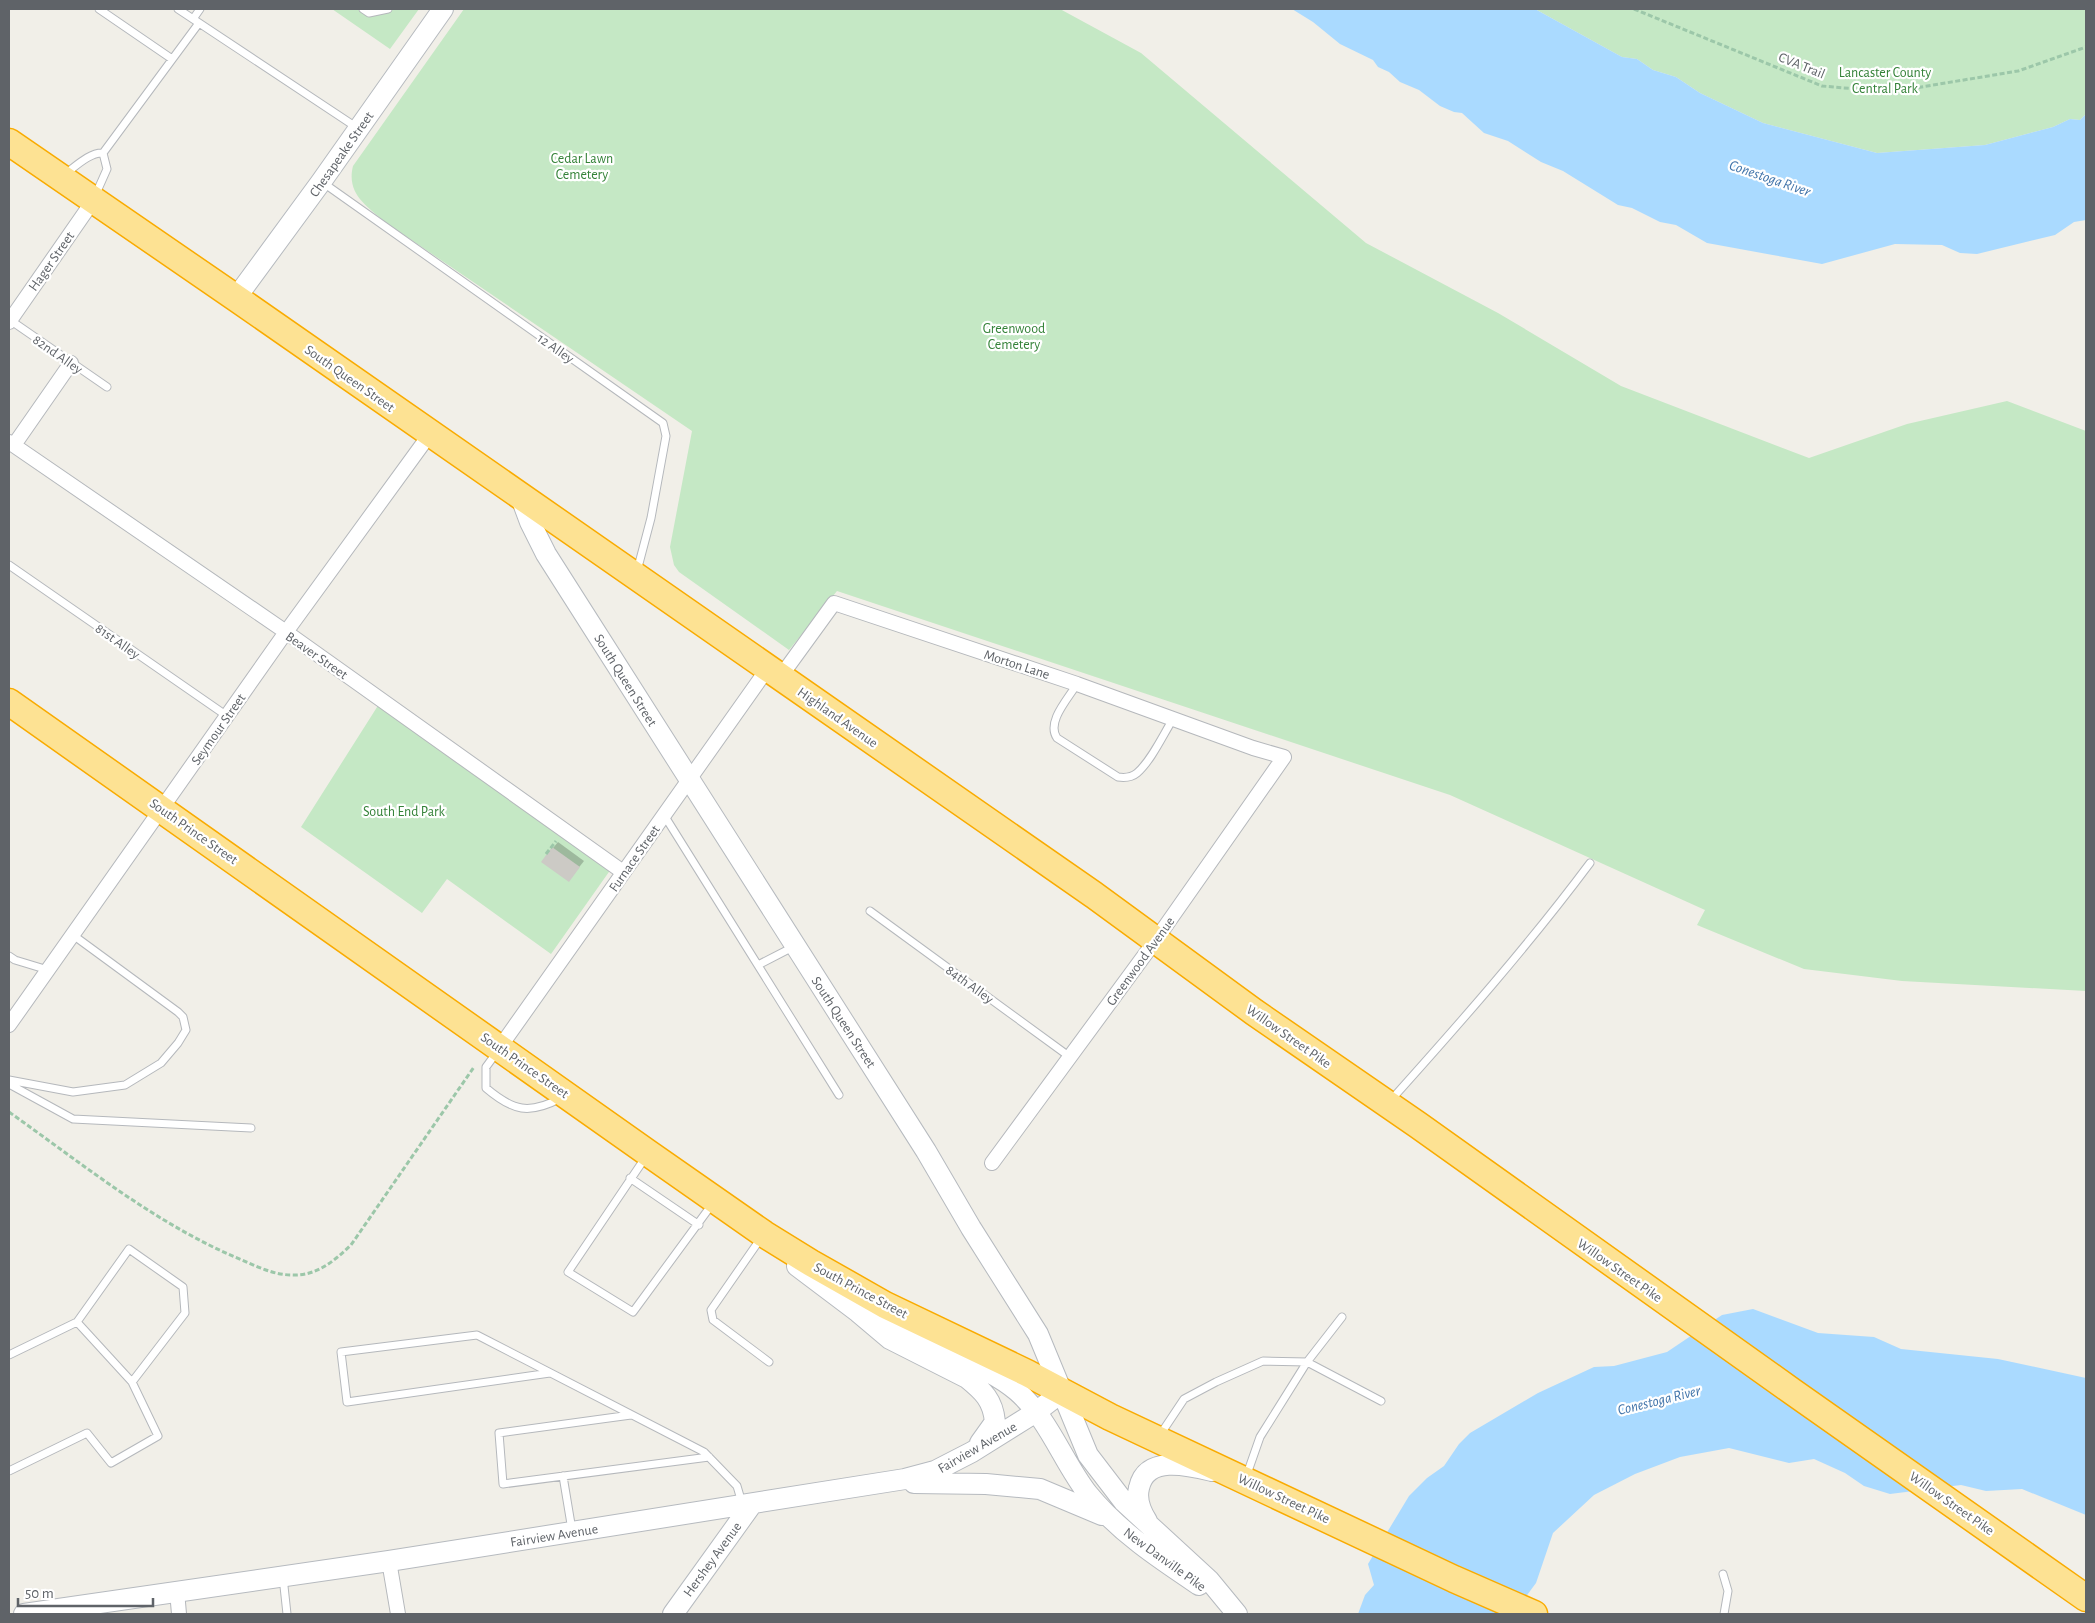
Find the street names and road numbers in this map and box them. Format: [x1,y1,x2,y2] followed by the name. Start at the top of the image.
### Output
[1776,50,1827,82] street label: CVA Trail
[307,109,377,200] street label: Chesapeake Street
[26,229,78,294] street label: Hager Street
[535,331,576,366] street label: 12 Alley
[30,333,85,377] street label: 82nd Alley
[302,343,397,415] street label: South Queen Street
[93,621,142,662] street label: 81st Alley
[283,629,350,683] street label: Beaver Street
[591,632,659,730] street label: South Queen Street
[982,648,1051,682] street label: Morton Lane
[795,685,880,751] street label: Highland Avenue
[189,691,249,768] street label: Seymour Street
[147,796,240,868] street label: South Prince Street
[607,822,663,894] street label: Furnace Street
[1104,915,1178,1009] street label: Greenwood Avenue
[943,963,996,1007] street label: 84th Alley
[808,974,878,1071] street label: South Queen Street
[1244,1002,1333,1071] street label: Willow Street Pike
[478,1030,571,1102] street label: South Prince Street
[1575,1236,1664,1305] street label: Willow Street Pike
[811,1260,910,1322] street label: South Prince Street
[936,1420,1019,1476] street label: Fairview Avenue
[1907,1469,1996,1538] street label: Willow Street Pike
[1235,1471,1332,1526] street label: Willow Street Pike
[681,1520,744,1599] street label: Hershey Avenue
[509,1522,599,1550] street label: Fairview Avenue
[1121,1525,1208,1594] street label: New Danville Pike

